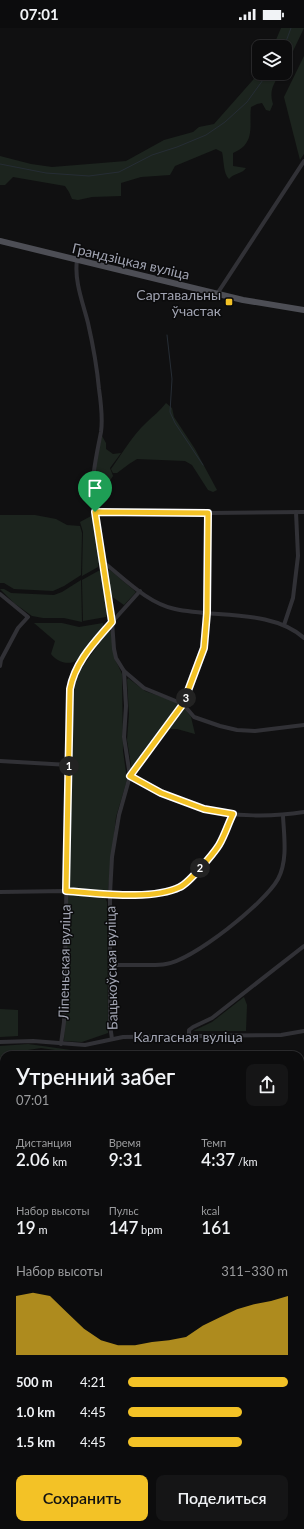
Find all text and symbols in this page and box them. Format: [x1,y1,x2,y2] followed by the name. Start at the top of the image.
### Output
[20,5,59,23] text: 07:01
[252,40,292,80] map controls
[252,40,292,80] button: layers
[70,239,192,283] street label: Грандзіцкая вуліца
[136,286,222,319] place label: Сартавальны ўчастак
[224,297,234,307] marker: Сартавальны ўчастак
[78,471,112,512] pin
[84,477,106,499] icon: arrive
[176,688,196,708] pin: 3
[183,691,189,704] text: 3
[59,756,79,776] pin: 1
[66,759,72,772] text: 1
[190,858,210,878] pin: 2
[197,861,203,874] text: 2
[54,904,74,1021] street label: Ліпеньская вуліца
[101,906,121,1030] street label: Бацькоўская вуліца
[133,1028,243,1045] street label: Калгасная вуліца
[16,1063,175,1090] text: Утренний забег
[246,1064,288,1106] button: share
[16,1092,49,1108] text: 07:01
[16,1136,72,1149] text: Дистанция
[109,1136,141,1149] text: Время
[201,1136,226,1149] text: Темп
[16,1149,50,1170] text: 2.06
[109,1149,143,1170] text: 9:31
[201,1149,235,1170] text: 4:37
[50,1155,67,1168] text: km
[235,1155,258,1168] text: /km
[16,1204,89,1217] text: Набор высоты
[109,1204,139,1217] text: Пульс
[201,1204,220,1217] text: kcal
[16,1217,36,1238] text: 19
[109,1217,138,1238] text: 147
[201,1217,231,1238] text: 161
[36,1223,48,1236] text: m
[138,1223,162,1236] text: bpm
[16,1263,103,1279] text: Набор высоты
[221,1263,288,1279] text: 311–330 m
[16,1374,53,1390] text: 500 m
[80,1374,106,1390] text: 4:21
[16,1404,55,1420] text: 1.0 km
[80,1404,106,1420] text: 4:45
[16,1434,55,1450] text: 1.5 km
[80,1434,106,1450] text: 4:45
[16,1475,148,1521] button: Сохранить
[156,1475,288,1521] button: Поделиться

